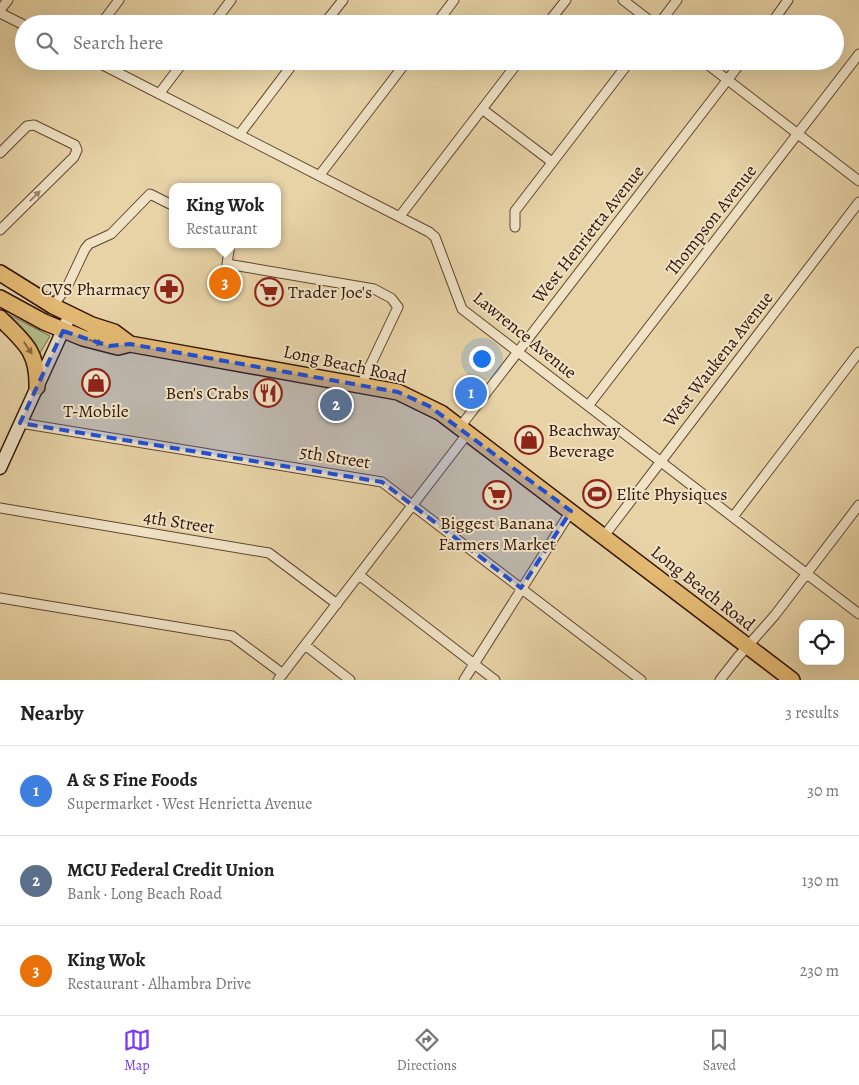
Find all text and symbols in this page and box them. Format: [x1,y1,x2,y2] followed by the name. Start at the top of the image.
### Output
[15,15,844,70] search box
[33,29,61,57] icon: search
[73,30,163,56] text: Search here
[526,160,649,309] street label: West Henrietta Avenue
[660,160,762,280] street label: Thompson Avenue
[169,183,281,248] popup
[28,190,40,202] one-way arrow
[186,192,264,218] text: King Wok
[186,218,258,240] text: Restaurant
[209,264,241,302] pin: 3
[154,274,184,304] pharmacy icon: CVS Pharmacy
[41,277,151,301] place label: CVS Pharmacy
[254,277,284,307] supermarket icon: Trader Joe's
[288,280,372,304] place label: Trader Joe's
[468,286,582,384] street label: Lawrence Avenue
[657,286,778,432] street label: West Waukena Avenue
[89,338,104,346] one-way arrow
[281,339,409,389] street label: Long Beach Road
[23,341,33,355] one-way arrow
[469,346,495,372] your location
[81,368,111,398] shop icon: T-Mobile
[455,374,487,412] pin: 1
[253,378,283,408] restaurant icon: Ben's Crabs
[166,381,249,405] place label: Ben's Crabs
[320,386,352,424] pin: 2
[63,399,129,423] place label: T-Mobile
[548,418,621,463] place label: Beachway Beverage
[514,425,544,455] shop icon: Beachway Beverage
[298,440,372,474] street label: 5th Street
[582,479,612,509] sports icon: Elite Physiques
[482,480,512,510] supermarket icon: Biggest Banana Farmers Market
[616,482,728,506] place label: Elite Physiques
[142,505,216,539] street label: 4th Street
[438,511,556,556] place label: Biggest Banana Farmers Market
[646,540,760,636] street label: Long Beach Road
[799,620,844,665] map controls
[799,620,844,665] button: locate
[20,699,83,727] text: Nearby
[785,702,839,724] text: 3 results
[67,767,197,793] text: A & S Fine Foods
[33,780,39,802] text: 1
[807,780,839,802] text: 30 m
[67,793,312,815] text: Supermarket · West Henrietta Avenue
[67,857,275,883] text: MCU Federal Credit Union
[32,870,40,892] text: 2
[802,870,839,892] text: 130 m
[67,883,222,905] text: Bank · Long Beach Road
[67,947,145,973] text: King Wok
[33,960,39,982] text: 3
[800,960,839,982] text: 230 m
[67,973,251,995] text: Restaurant · Alhambra Drive
[123,1026,151,1075] tab: Map
[397,1026,457,1075] tab: Directions
[703,1026,736,1075] tab: Saved

